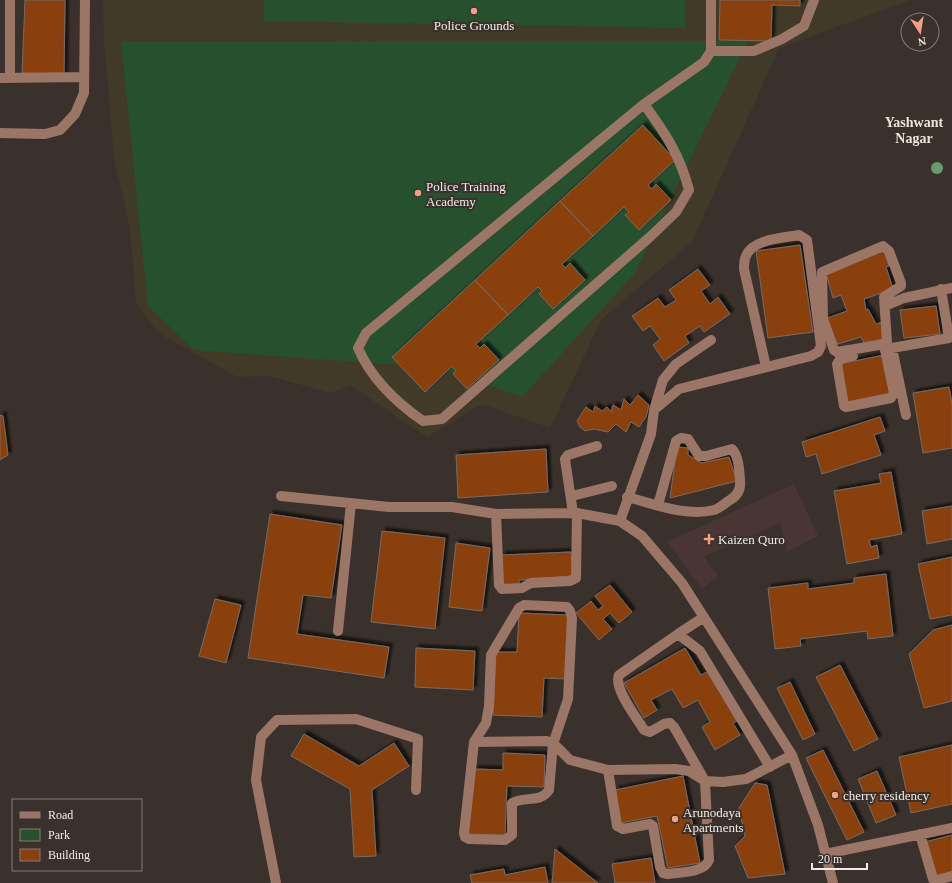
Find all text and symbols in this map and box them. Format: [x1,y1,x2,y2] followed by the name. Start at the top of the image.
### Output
[469,6,479,16] marker: Police Grounds
[900,12,940,52] north arrow
[434,18,514,33] place label: Police Grounds
[917,35,927,48] text: N
[885,115,944,146] district label: Yashwant Nagar
[426,179,506,209] place label: Police Training Academy
[413,188,423,198] marker: Police Training Academy
[718,532,785,547] place label: Kaizen Quro
[703,533,715,545] marker: Kaizen Quro
[843,788,930,803] place label: cherry residency
[830,790,840,800] marker: cherry residency
[12,799,142,871] legend
[683,805,744,835] place label: Arunodaya Apartments
[48,808,73,822] text: Road
[670,814,680,824] marker: Arunodaya Apartments
[48,828,70,842] text: Park
[812,845,867,871] scale bar
[48,848,90,862] text: Building
[818,852,843,866] text: 20 m

